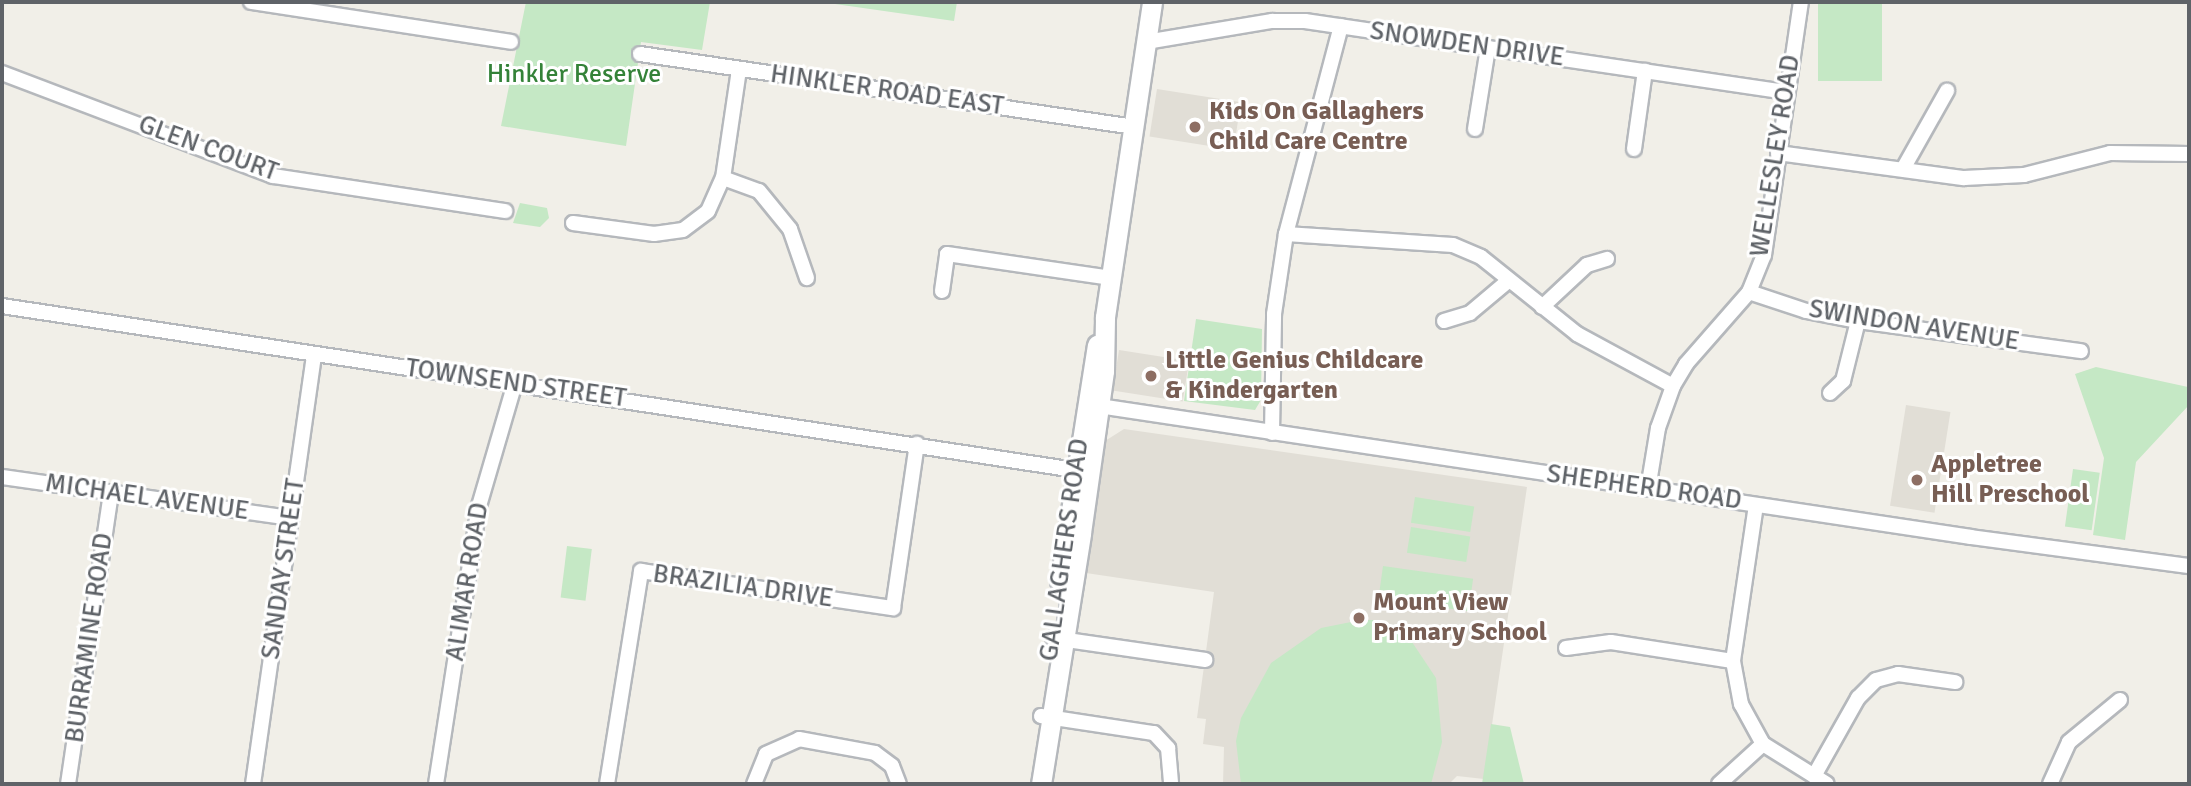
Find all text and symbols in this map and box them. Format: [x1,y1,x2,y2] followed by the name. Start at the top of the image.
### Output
[1368,16,1566,74] street label: SNOWDEN DRIVE
[1745,53,1807,259] street label: WELLESLEY ROAD
[487,59,661,91] park label: Hinkler Reserve
[768,59,1006,123] street label: HINKLER ROAD EAST
[1209,96,1424,158] place label: Kids On Gallaghers Child Care Centre
[134,109,282,189] street label: GLEN COURT
[1187,119,1203,135] marker: Kids On Gallaghers Child Care Centre
[1807,294,2021,358] street label: SWINDON AVENUE
[1165,345,1423,406] place label: Little Genius Childcare & Kindergarten
[404,353,628,415] street label: TOWNSEND STREET
[1143,368,1159,384] marker: Little Genius Childcare & Kindergarten
[1034,437,1096,663] street label: GALLAGHERS ROAD
[1931,449,2089,510] place label: Appletree Hill Preschool
[1544,459,1744,517] street label: SHEPHERD ROAD
[43,468,251,528] street label: MICHAEL AVENUE
[1909,472,1925,488] marker: Appletree Hill Preschool
[256,477,312,661] street label: SANDAY STREET
[440,501,496,663] street label: ALIMAR ROAD
[60,531,120,745] street label: BURRAMINE ROAD
[651,559,835,615] street label: BRAZILIA DRIVE
[1373,587,1547,648] place label: Mount View Primary School
[1351,610,1367,626] marker: Mount View Primary School

